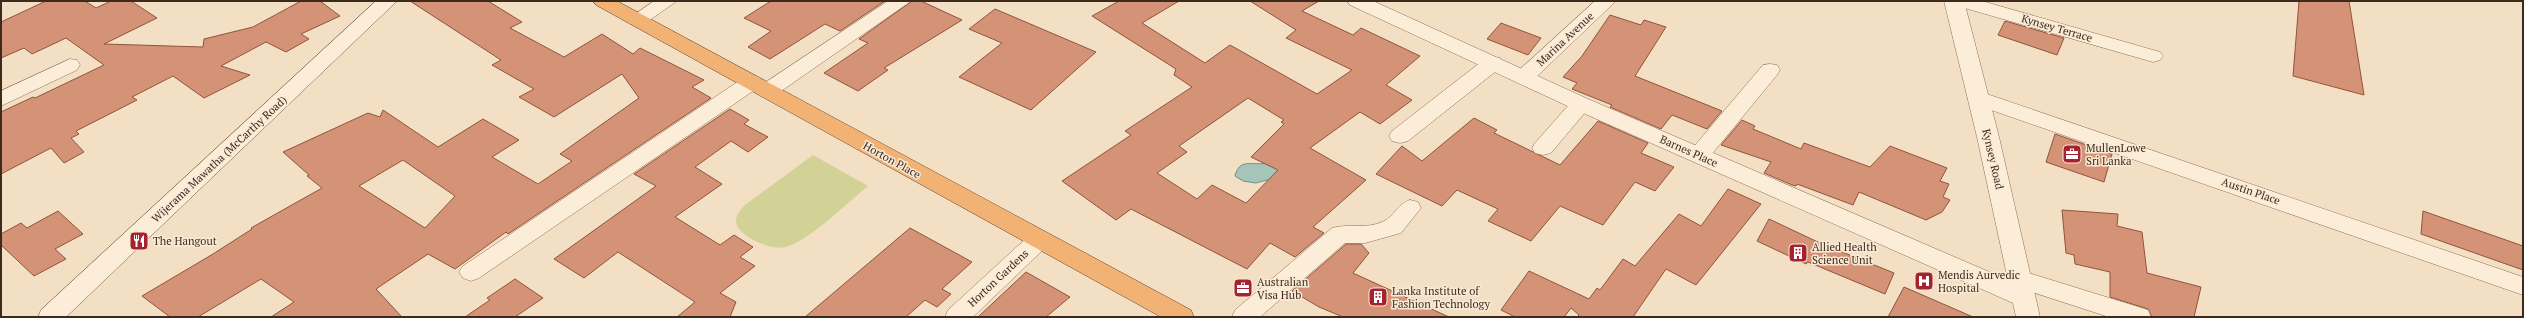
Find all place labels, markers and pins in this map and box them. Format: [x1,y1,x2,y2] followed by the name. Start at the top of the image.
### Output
[2086,141,2146,168] place label: MullenLowe Sri Lanka
[2061,143,2083,165] office icon: MullenLowe Sri Lanka
[128,230,150,252] restaurant icon: The Hangout
[153,234,217,248] place label: The Hangout
[1812,240,1877,267] place label: Allied Health Science Unit
[1787,242,1809,264] building icon: Allied Health Science Unit
[1938,268,2020,295] place label: Mendis Aurvedic Hospital
[1913,270,1935,292] hospital icon: Mendis Aurvedic Hospital
[1257,275,1309,302] place label: Australian Visa Hub
[1232,277,1254,299] office icon: Australian Visa Hub
[1392,284,1490,311] place label: Lanka Institute of Fashion Technology
[1367,286,1389,308] building icon: Lanka Institute of Fashion Technology

